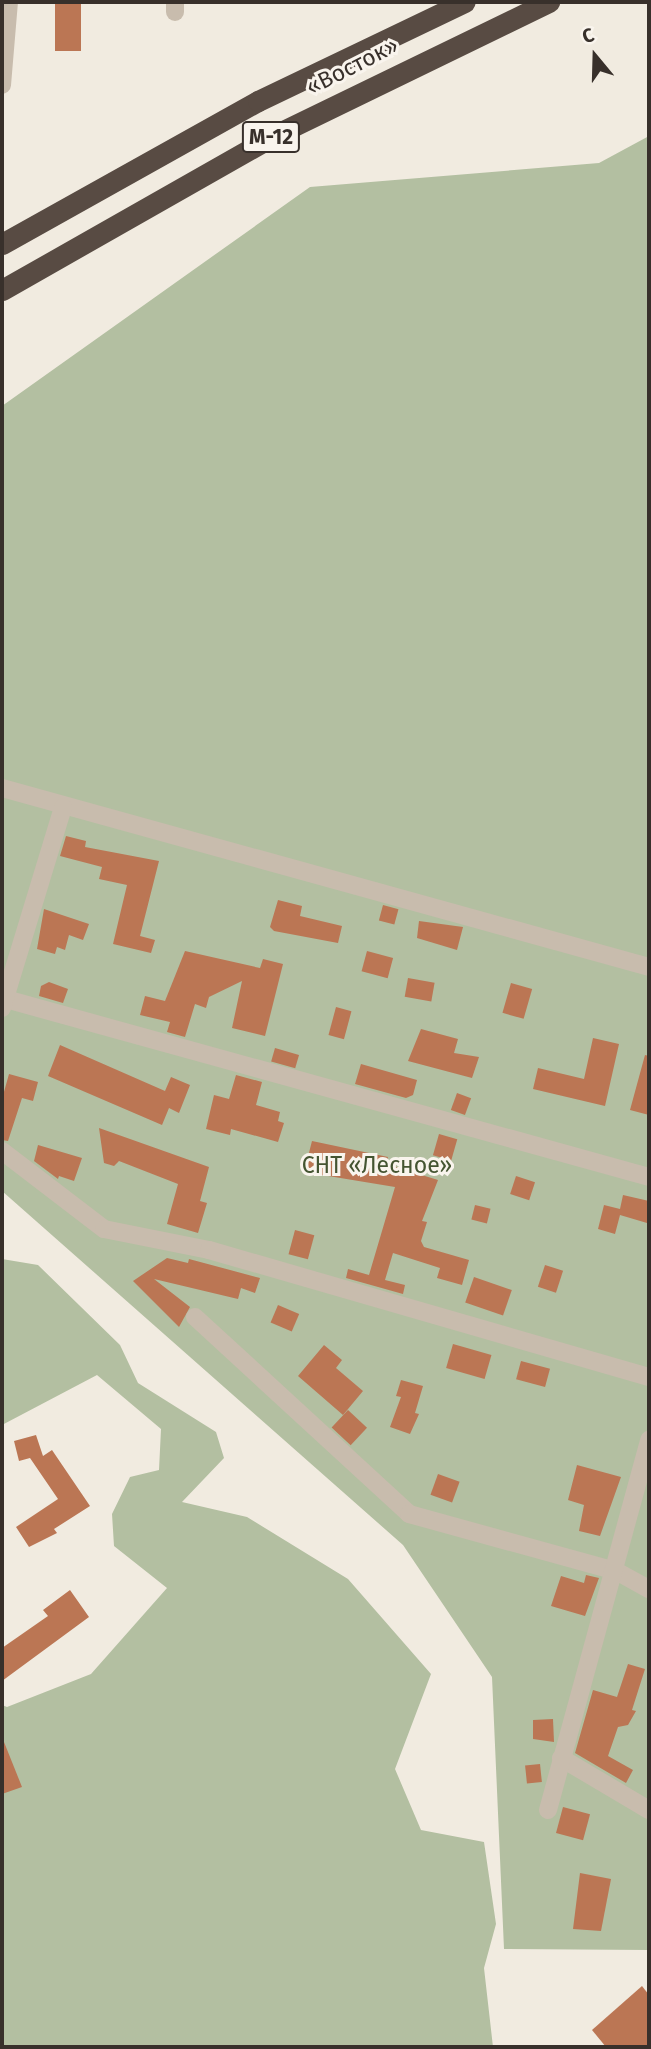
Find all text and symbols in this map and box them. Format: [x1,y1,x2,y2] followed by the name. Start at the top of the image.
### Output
[560,21,630,91] north arrow
[579,23,597,48] text: С
[301,31,403,101] street label: «Восток»
[241,120,301,154] road number: М-12
[302,1151,452,1179] park label: СНТ «Лесное»

